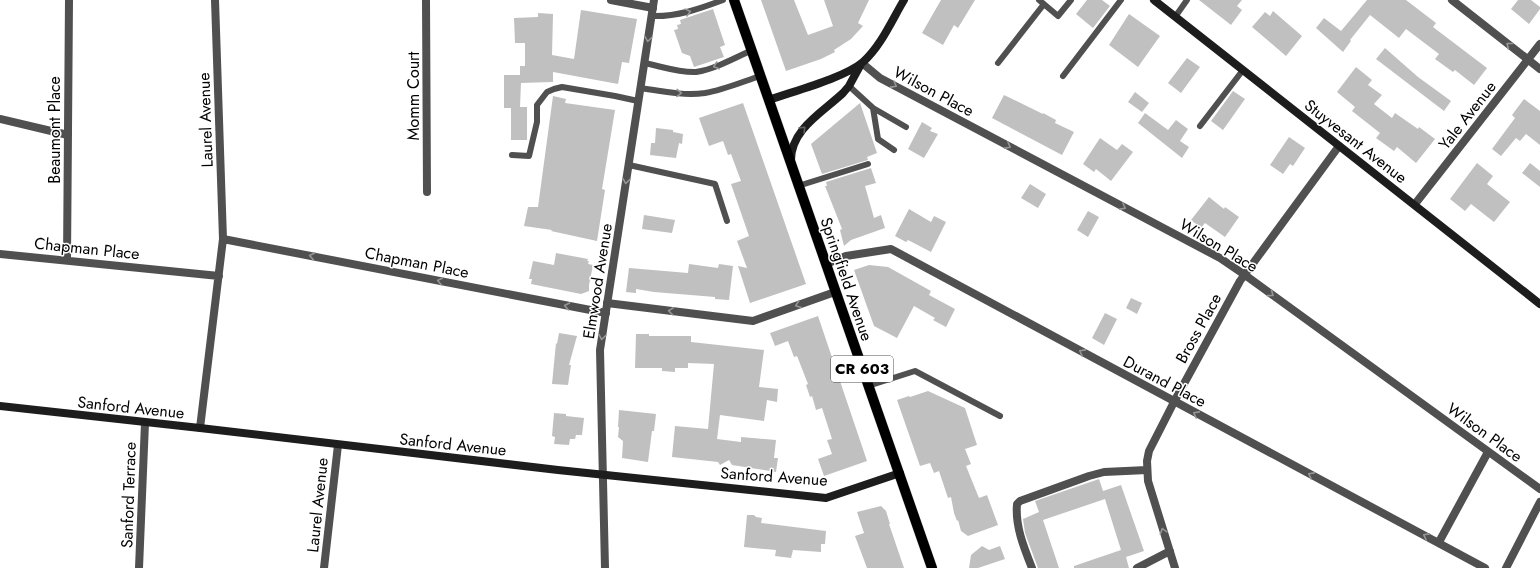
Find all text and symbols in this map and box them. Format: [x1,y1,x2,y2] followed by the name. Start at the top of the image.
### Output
[684,8,691,17] one-way arrow
[644,35,653,42] one-way arrow
[1507,43,1514,50] one-way arrow
[402,51,425,140] street label: Momm Court
[713,61,720,69] one-way arrow
[889,61,978,122] street label: Wilson Place
[192,72,219,168] street label: Laurel Avenue
[43,76,66,184] street label: Beaumont Place
[1433,76,1502,155] street label: Yale Avenue
[889,80,897,88] one-way arrow
[676,88,682,97] one-way arrow
[1300,94,1412,189] street label: Stuyvesant Avenue
[798,126,806,134] one-way arrow
[1004,141,1011,149] one-way arrow
[622,178,631,184] one-way arrow
[1119,202,1126,210] one-way arrow
[1175,213,1262,278] street label: Wilson Place
[815,214,878,344] street label: Springfield Avenue
[577,222,618,341] street label: Elmwood Avenue
[33,232,141,265] street label: Chapman Place
[363,241,471,284] street label: Chapman Place
[309,253,315,261] one-way arrow
[437,277,443,286] one-way arrow
[1170,289,1227,367] street label: Bross Place
[1267,289,1274,297] one-way arrow
[795,300,802,309] one-way arrow
[564,302,570,310] one-way arrow
[668,307,674,316] one-way arrow
[598,334,607,340] one-way arrow
[1079,350,1086,357] one-way arrow
[1119,350,1210,413] street label: Durand Place
[831,356,893,382] road number: CR 603
[76,390,186,425] street label: Sanford Avenue
[1442,397,1527,468] street label: Wilson Place
[1193,411,1201,418] one-way arrow
[398,427,508,462] street label: Sanford Avenue
[115,442,142,549] street label: Sanford Terrace
[301,457,334,554] street label: Laurel Avenue
[720,461,828,492] street label: Sanford Avenue
[1308,472,1315,479] one-way arrow
[1159,528,1168,535] one-way arrow
[1423,533,1430,540] one-way arrow

